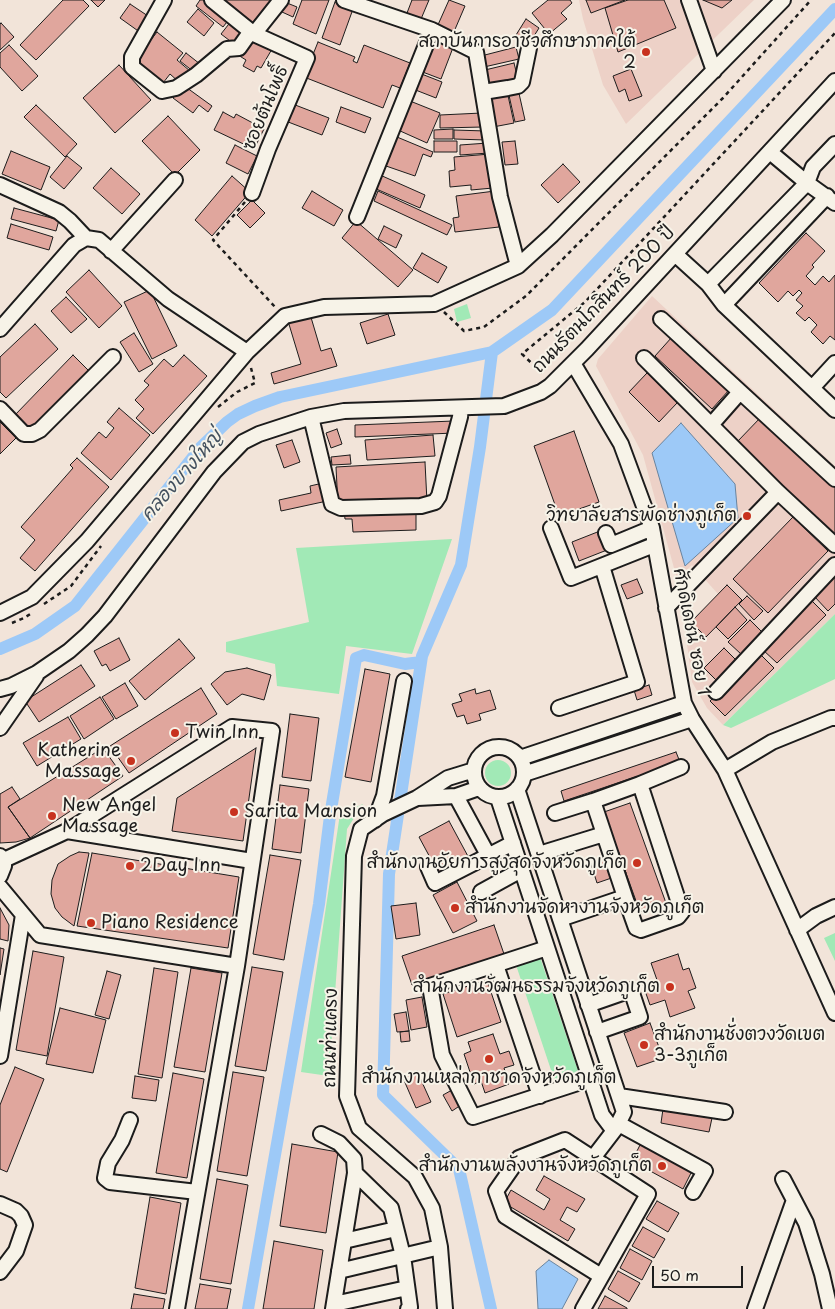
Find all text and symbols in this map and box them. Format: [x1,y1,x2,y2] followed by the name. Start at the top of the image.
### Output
[418,31,636,74] place label: สถาบันการอาชีวศึกษาภาคใต้ 2
[640,46,652,58] marker: สถาบันการอาชีวศึกษาภาคใต้ 2
[238,62,294,154] street label: ซอยต้นโพธิ์
[528,222,680,378] street label: ถนนรัตนโกสินทร์ 200 ปี
[136,426,228,526] water label: คลองบางใหญ่
[547,505,737,527] place label: วิทยาลัยสารพัดช่างภูเก็ต
[741,510,753,522] marker: วิทยาลัยสารพัดช่างภูเก็ต
[668,566,714,698] street label: ศักดิเดชน์ ซอย 1
[185,722,259,744] place label: Twin Inn
[169,727,181,739] marker: Twin Inn
[37,740,121,782] place label: Katherine Massage
[125,755,137,767] marker: Katherine Massage
[62,795,156,838] place label: New Angel Massage
[244,801,377,823] place label: Sarita Mansion
[228,806,240,818] marker: Sarita Mansion
[46,810,58,822] marker: New Angel Massage
[366,852,627,874] place label: สำนักงานอัยการสูงสุดจังหวัดภูเก็ต
[140,855,221,877] place label: 2Day Inn
[631,857,643,869] marker: สำนักงานอัยการสูงสุดจังหวัดภูเก็ต
[124,860,136,872] marker: 2Day Inn
[465,897,705,919] place label: สำนักงานจัดหางานจังหวัดภูเก็ต
[449,902,461,914] marker: สำนักงานจัดหางานจังหวัดภูเก็ต
[101,912,239,934] place label: Piano Residence
[85,917,97,929] marker: Piano Residence
[413,976,660,998] place label: สำนักงานวัฒนธรรมจังหวัดภูเก็ต
[664,981,676,993] marker: สำนักงานวัฒนธรรมจังหวัดภูเก็ต
[319,988,343,1088] street label: ถนนท่าแครง
[654,1024,825,1066] place label: สำนักงานชั่งตวงวัดเขต 3-3ภูเก็ต
[638,1039,650,1051] marker: สำนักงานชั่งตวงวัดเขต 3-3ภูเก็ต
[483,1053,495,1065] marker: สำนักงานเหล่ากาชาดจังหวัดภูเก็ต
[361,1067,617,1089] place label: สำนักงานเหล่ากาชาดจังหวัดภูเก็ต
[419,1155,652,1177] place label: สำนักงานพลังงานจังหวัดภูเก็ต
[656,1160,668,1172] marker: สำนักงานพลังงานจังหวัดภูเก็ต
[655,1256,746,1288] scale bar
[660,1263,699,1286] text: 50 m

